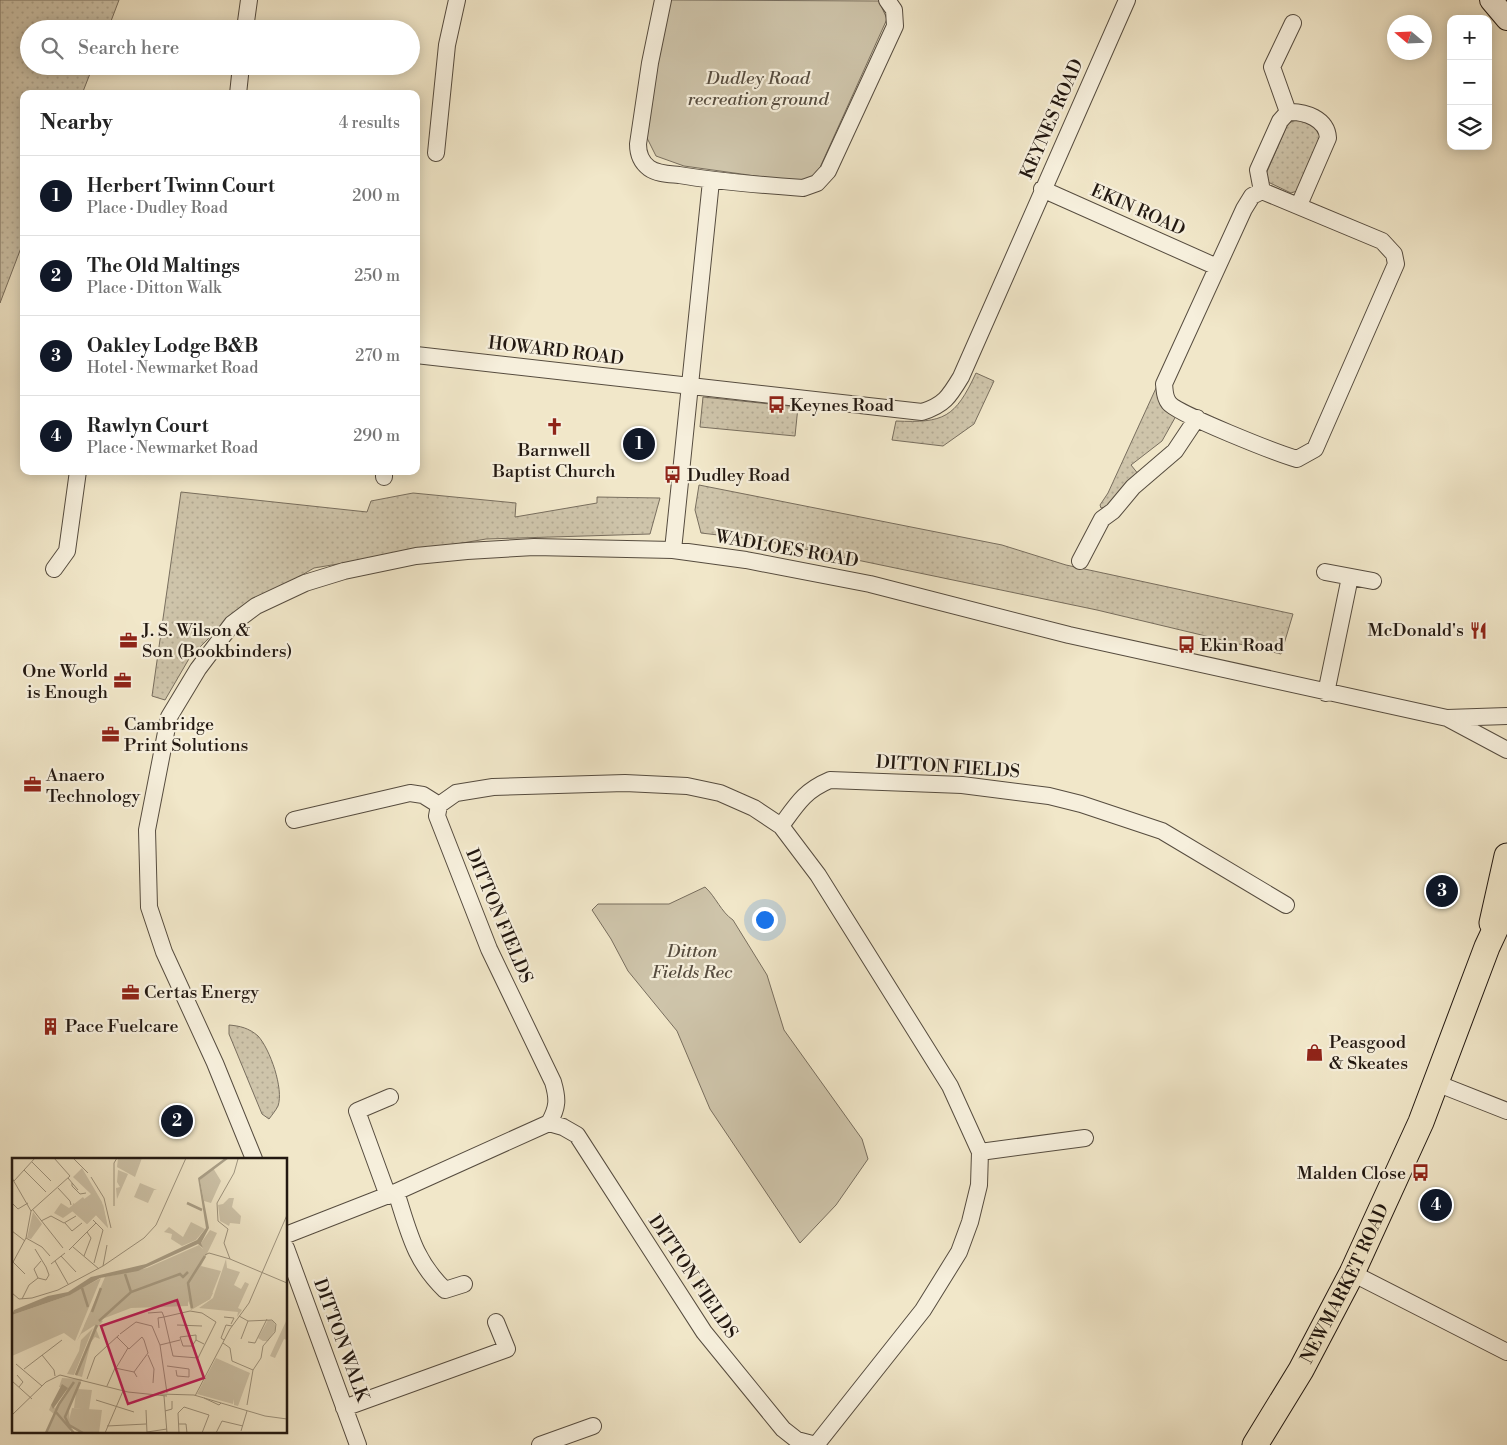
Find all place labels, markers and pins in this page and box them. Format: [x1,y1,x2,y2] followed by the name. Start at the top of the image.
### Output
[790,394,895,417] place label: Keynes Road
[766,395,786,415] bus stop icon: Keynes Road
[544,417,564,437] church icon: Barnwell Baptist Church
[623,425,655,463] pin: 1
[491,439,616,483] place label: Barnwell Baptist Church
[687,464,791,487] place label: Dudley Road
[663,465,683,485] bus stop icon: Dudley Road
[141,619,292,663] place label: J. S. Wilson & Son (Bookbinders)
[1368,619,1464,642] place label: McDonald's
[1468,620,1488,640] restaurant icon: McDonald's
[118,630,138,650] office icon: J. S. Wilson & Son (Bookbinders)
[1200,634,1285,657] place label: Ekin Road
[1176,635,1196,655] bus stop icon: Ekin Road
[22,660,109,704] place label: One World is Enough
[112,671,132,691] office icon: One World is Enough
[124,713,248,757] place label: Cambridge Print Solutions
[100,724,120,744] office icon: Cambridge Print Solutions
[45,764,140,808] place label: Anaero Technology
[22,775,42,795] office icon: Anaero Technology
[1426,872,1458,910] pin: 3
[144,981,259,1004] place label: Certas Energy
[120,982,140,1002] office icon: Certas Energy
[65,1015,179,1038] place label: Pace Fuelcare
[41,1016,61,1036] building icon: Pace Fuelcare
[1329,1031,1408,1075] place label: Peasgood & Skeates
[1305,1042,1325,1062] shop icon: Peasgood & Skeates
[161,1102,193,1140] pin: 2
[1297,1162,1406,1185] place label: Malden Close
[1410,1163,1430,1183] bus stop icon: Malden Close
[1420,1186,1452,1224] pin: 4

